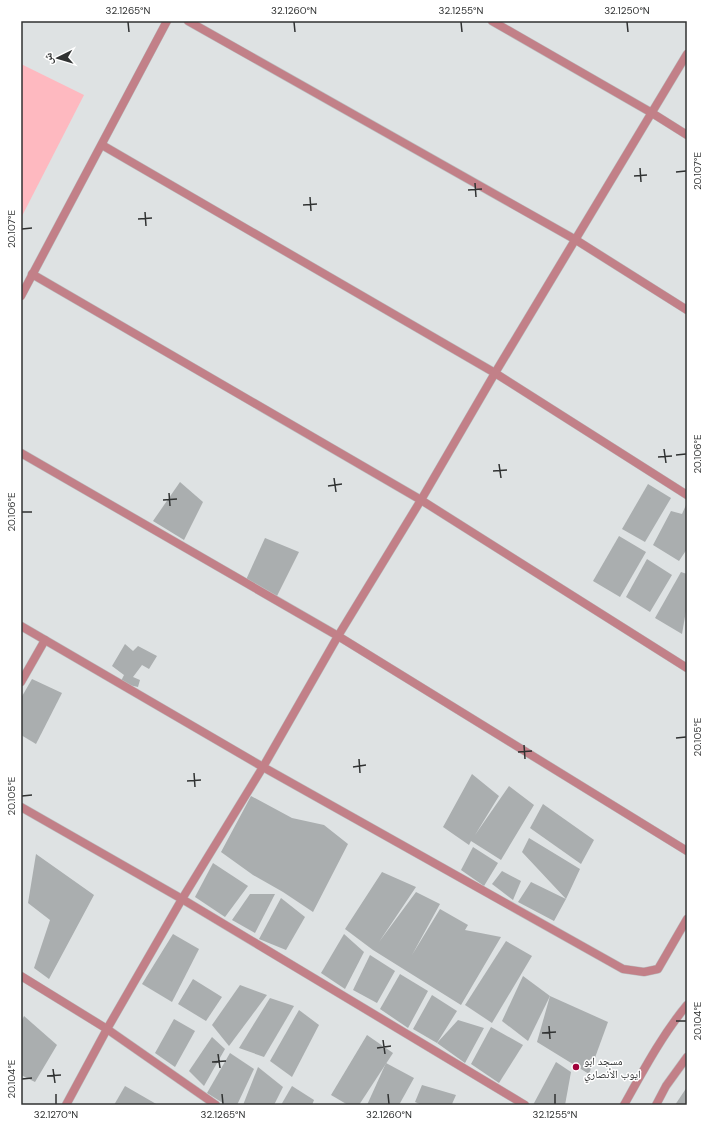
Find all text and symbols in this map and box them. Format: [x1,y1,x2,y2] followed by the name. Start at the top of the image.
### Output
[106,4,150,17] text: 32.1265°N
[271,4,317,17] text: 32.1260°N
[439,4,484,17] text: 32.1255°N
[604,4,650,17] text: 32.1250°N
[38,38,78,78] north arrow
[41,52,57,65] text: ش
[691,152,704,190] text: 20.107°E
[5,210,18,248] text: 20.107°E
[691,434,704,474] text: 20.106°E
[5,492,18,532] text: 20.106°E
[691,717,704,757] text: 20.105°E
[5,776,18,816] text: 20.105°E
[691,1001,704,1040] text: 20.104°E
[584,1054,641,1083] place label: مسجد ابو ايوب الأنصاري
[5,1059,18,1098] text: 20.104°E
[571,1062,581,1072] marker: مسجد ابو ايوب الأنصاري
[34,1108,78,1121] text: 32.1270°N
[201,1108,245,1121] text: 32.1265°N
[366,1108,412,1121] text: 32.1260°N
[533,1108,578,1121] text: 32.1255°N

